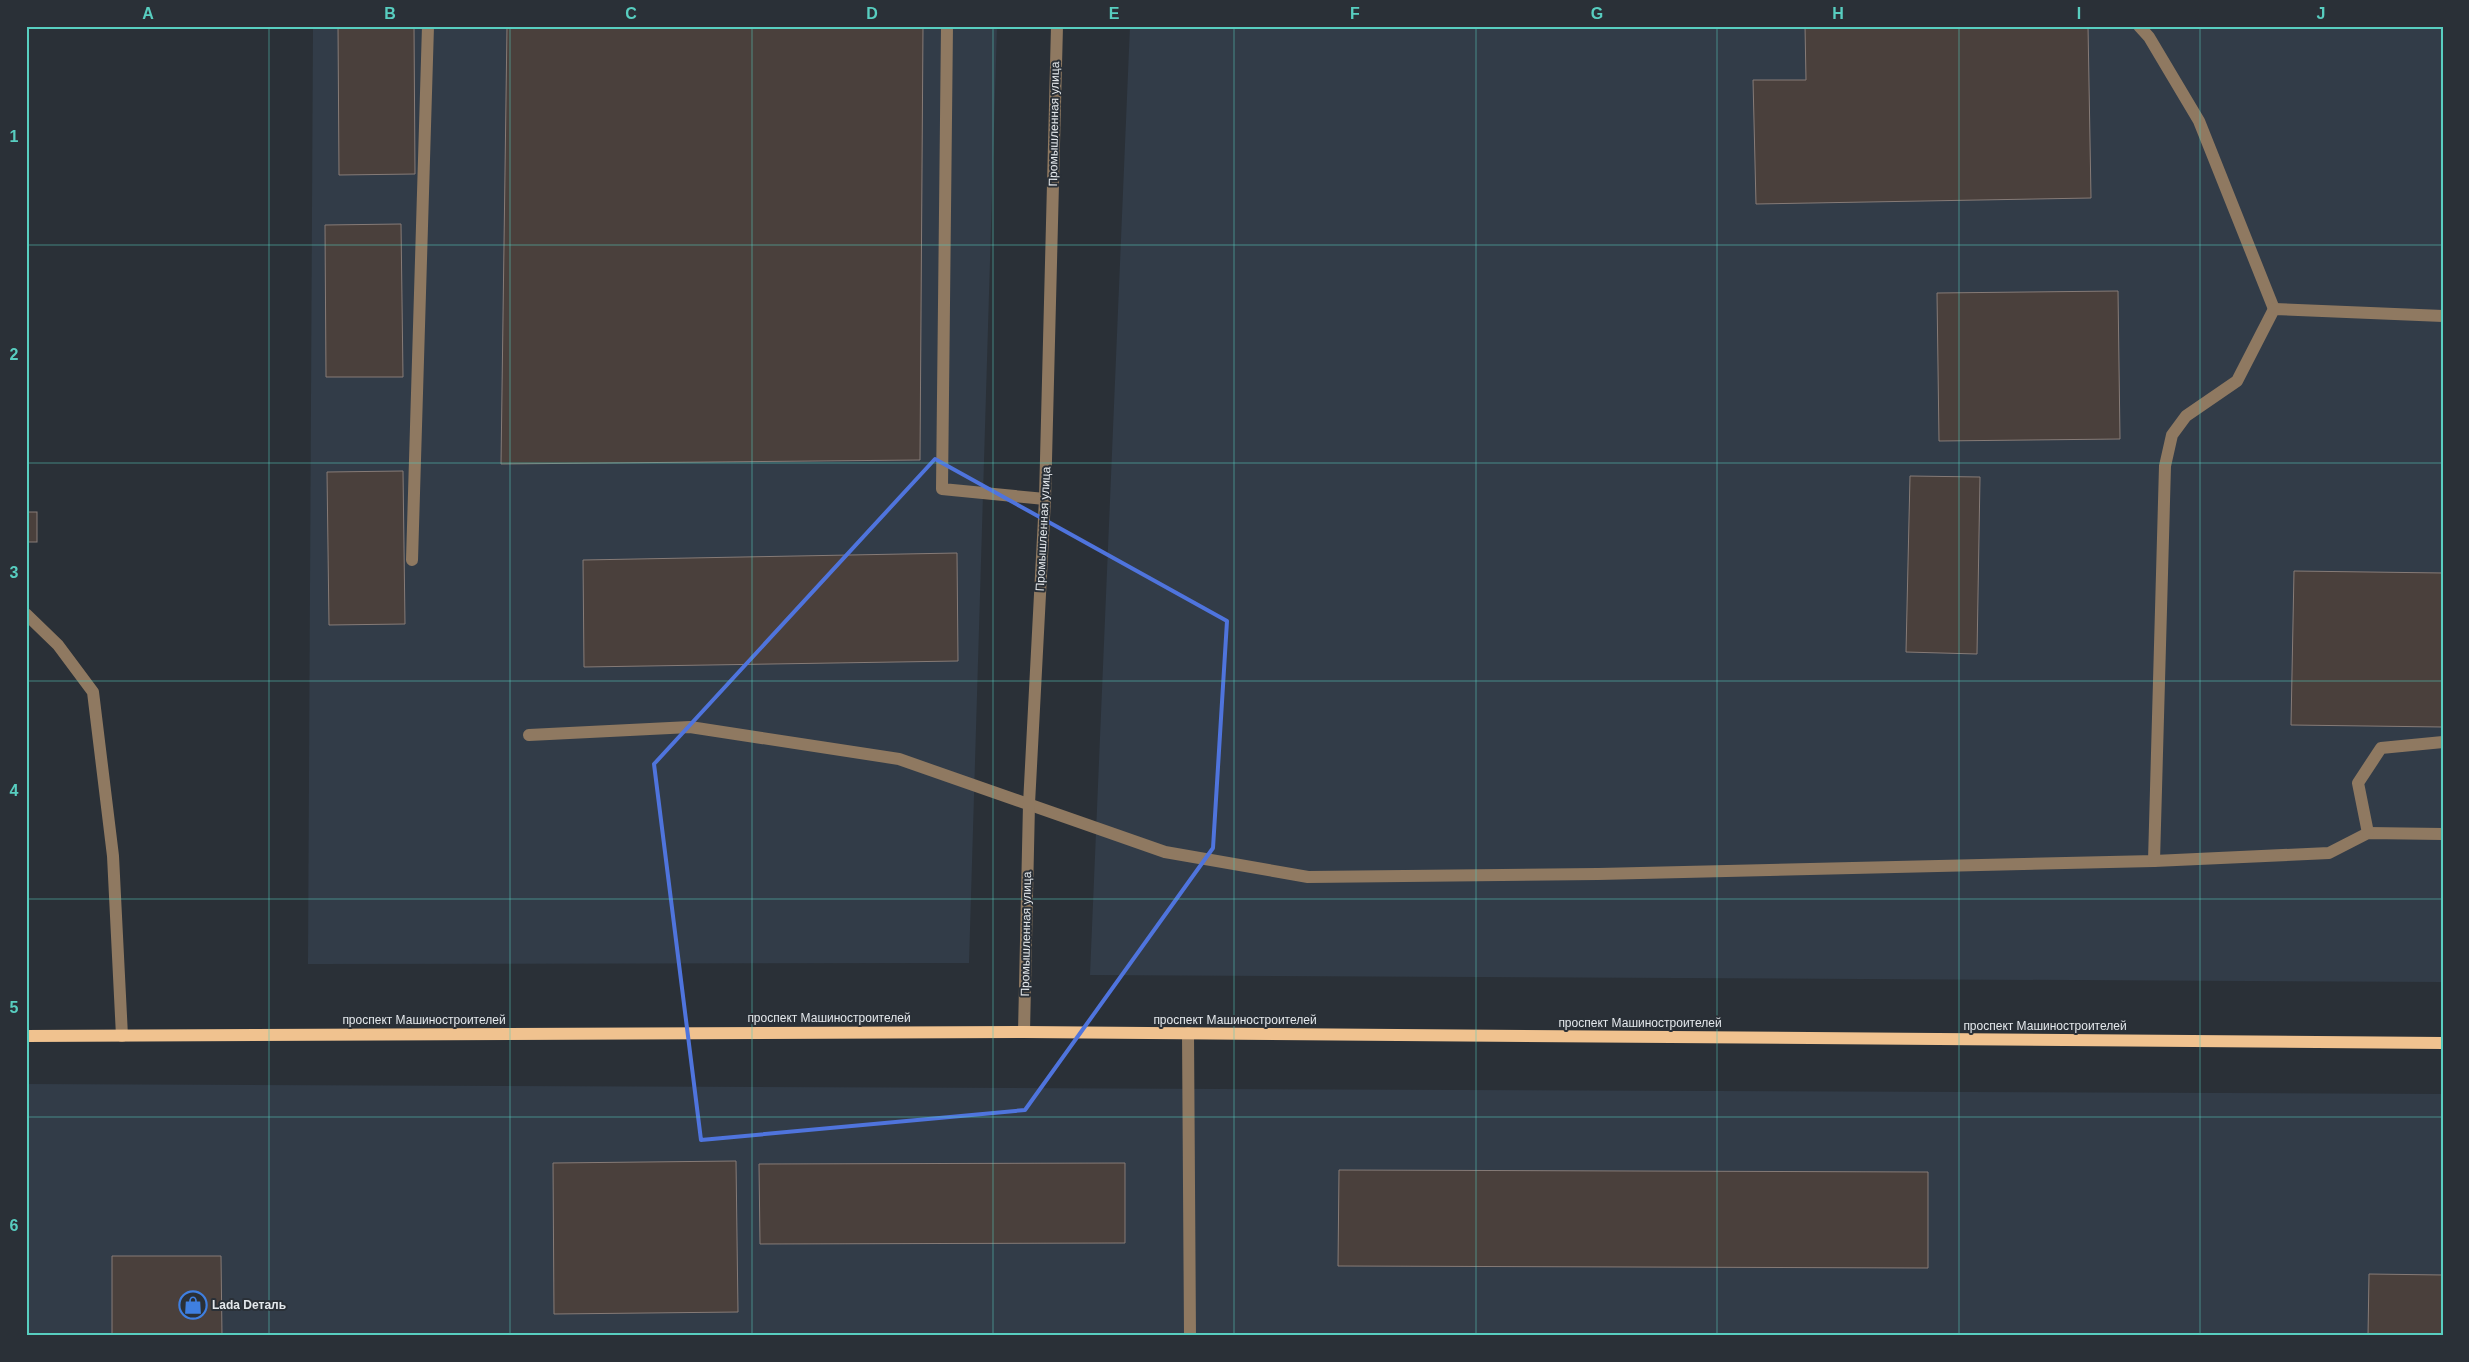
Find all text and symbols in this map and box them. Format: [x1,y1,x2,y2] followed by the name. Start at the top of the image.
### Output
[142,5,154,22] text: A
[384,5,396,22] text: B
[625,5,637,22] text: C
[866,5,878,22] text: D
[1109,5,1120,22] text: E
[1350,5,1360,22] text: F
[1591,5,1603,22] text: G
[1832,5,1844,22] text: H
[2077,5,2081,22] text: I
[2317,5,2325,22] text: J
[1046,61,1062,187] street label: Промышленная улица
[10,128,19,145] text: 1
[10,346,19,363] text: 2
[1033,466,1053,592] street label: Промышленная улица
[10,564,19,581] text: 3
[10,782,19,799] text: 4
[1018,871,1034,997] street label: Промышленная улица
[10,999,19,1016] text: 5
[747,1011,911,1025] street label: проспект Машиностроителей
[342,1013,506,1027] street label: проспект Машиностроителей
[1153,1013,1317,1027] street label: проспект Машиностроителей
[1558,1016,1722,1030] street label: проспект Машиностроителей
[1963,1019,2127,1033] street label: проспект Машиностроителей
[10,1217,19,1234] text: 6
[178,1290,208,1320] shop icon: Lada Dеталь
[212,1298,286,1312] place label: Lada Dеталь

